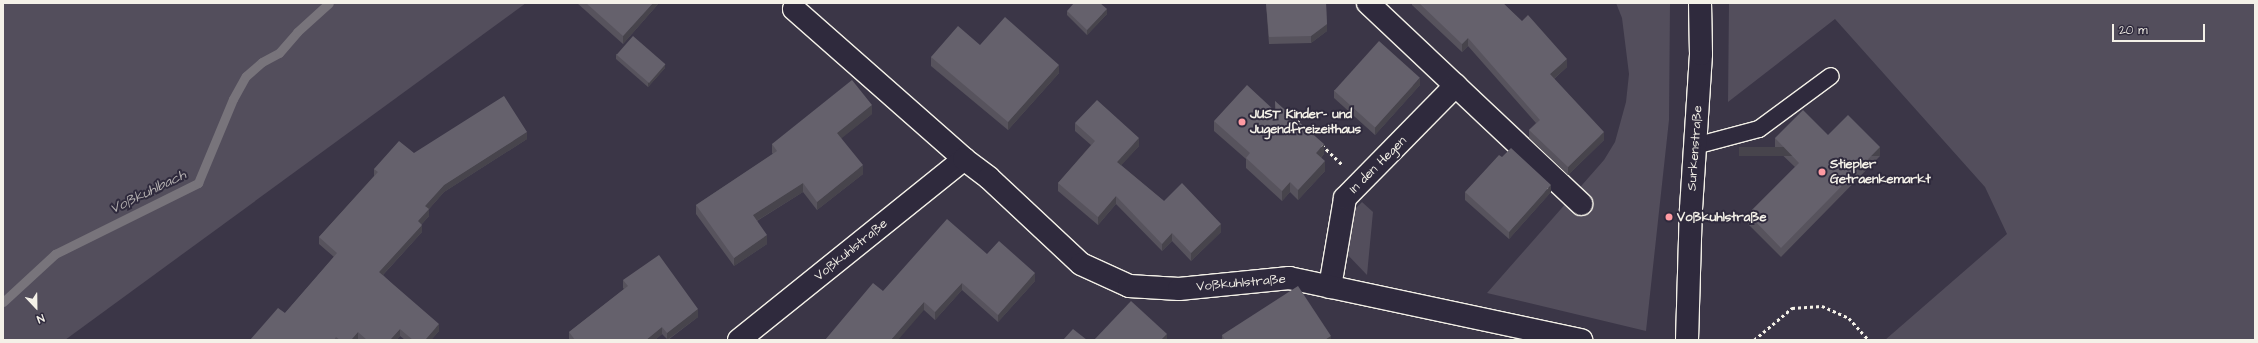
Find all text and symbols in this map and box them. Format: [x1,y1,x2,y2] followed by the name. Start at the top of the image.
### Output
[2114,16,2207,42] scale bar
[2119,22,2148,39] text: 20 m
[1684,105,1706,191] street label: Surkenstraße
[1250,107,1361,138] place label: JUST Kinder- und Jugendfreizeithaus
[1237,117,1247,127] marker: JUST Kinder- und Jugendfreizeithaus
[1346,133,1410,197] street label: In den Hegen
[1830,157,1931,188] place label: Stiepler Getraenkemarkt
[107,166,189,218] water label: Voßkuhlbach
[1817,167,1827,177] marker: Stiepler Getraenkemarkt
[1677,209,1767,225] place label: Voßkuhlstraße
[1664,212,1674,222] marker: Voßkuhlstraße
[811,216,891,284] street label: Voßkuhlstraße
[1196,271,1286,295] street label: Voßkuhlstraße
[16,287,56,327] north arrow
[35,310,47,327] text: N

